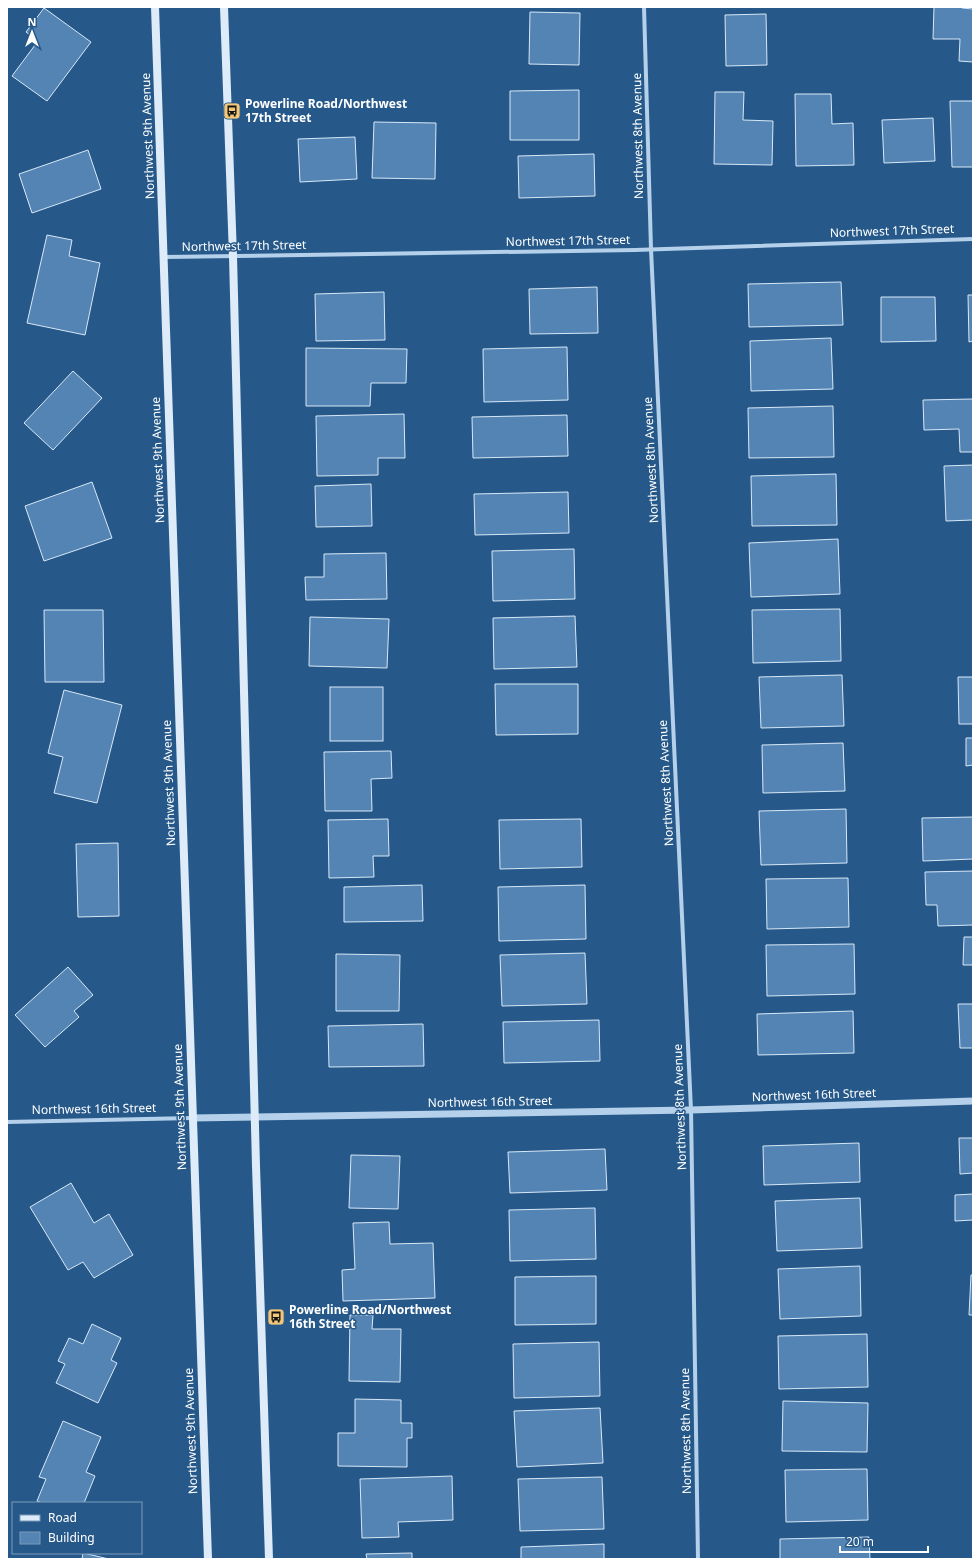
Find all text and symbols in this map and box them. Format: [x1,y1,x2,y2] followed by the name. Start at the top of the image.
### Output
[12,12,52,52] north arrow
[28,14,36,29] text: N
[137,72,158,199] street label: Northwest 9th Avenue
[628,72,647,199] street label: Northwest 8th Avenue
[245,95,407,126] place label: Powerline Road/Northwest 17th Street
[222,101,242,121] bus stop icon: Powerline Road/Northwest 17th Street
[829,220,955,241] street label: Northwest 17th Street
[506,231,631,250] street label: Northwest 17th Street
[182,236,307,255] street label: Northwest 17th Street
[147,396,168,523] street label: Northwest 9th Avenue
[639,396,662,524] street label: Northwest 8th Avenue
[158,719,179,846] street label: Northwest 9th Avenue
[654,719,677,847] street label: Northwest 8th Avenue
[169,1043,190,1170] street label: Northwest 9th Avenue
[669,1043,690,1170] street label: Northwest 8th Avenue
[751,1084,877,1105] street label: Northwest 16th Street
[428,1092,553,1111] street label: Northwest 16th Street
[32,1099,157,1118] street label: Northwest 16th Street
[289,1301,451,1332] place label: Powerline Road/Northwest 16th Street
[266,1307,286,1327] bus stop icon: Powerline Road/Northwest 16th Street
[180,1367,201,1494] street label: Northwest 9th Avenue
[676,1367,695,1494] street label: Northwest 8th Avenue
[12,1502,142,1554] legend
[48,1509,77,1526] text: Road
[840,1528,928,1554] scale bar
[48,1529,95,1546] text: Building
[846,1533,874,1550] text: 20 m

